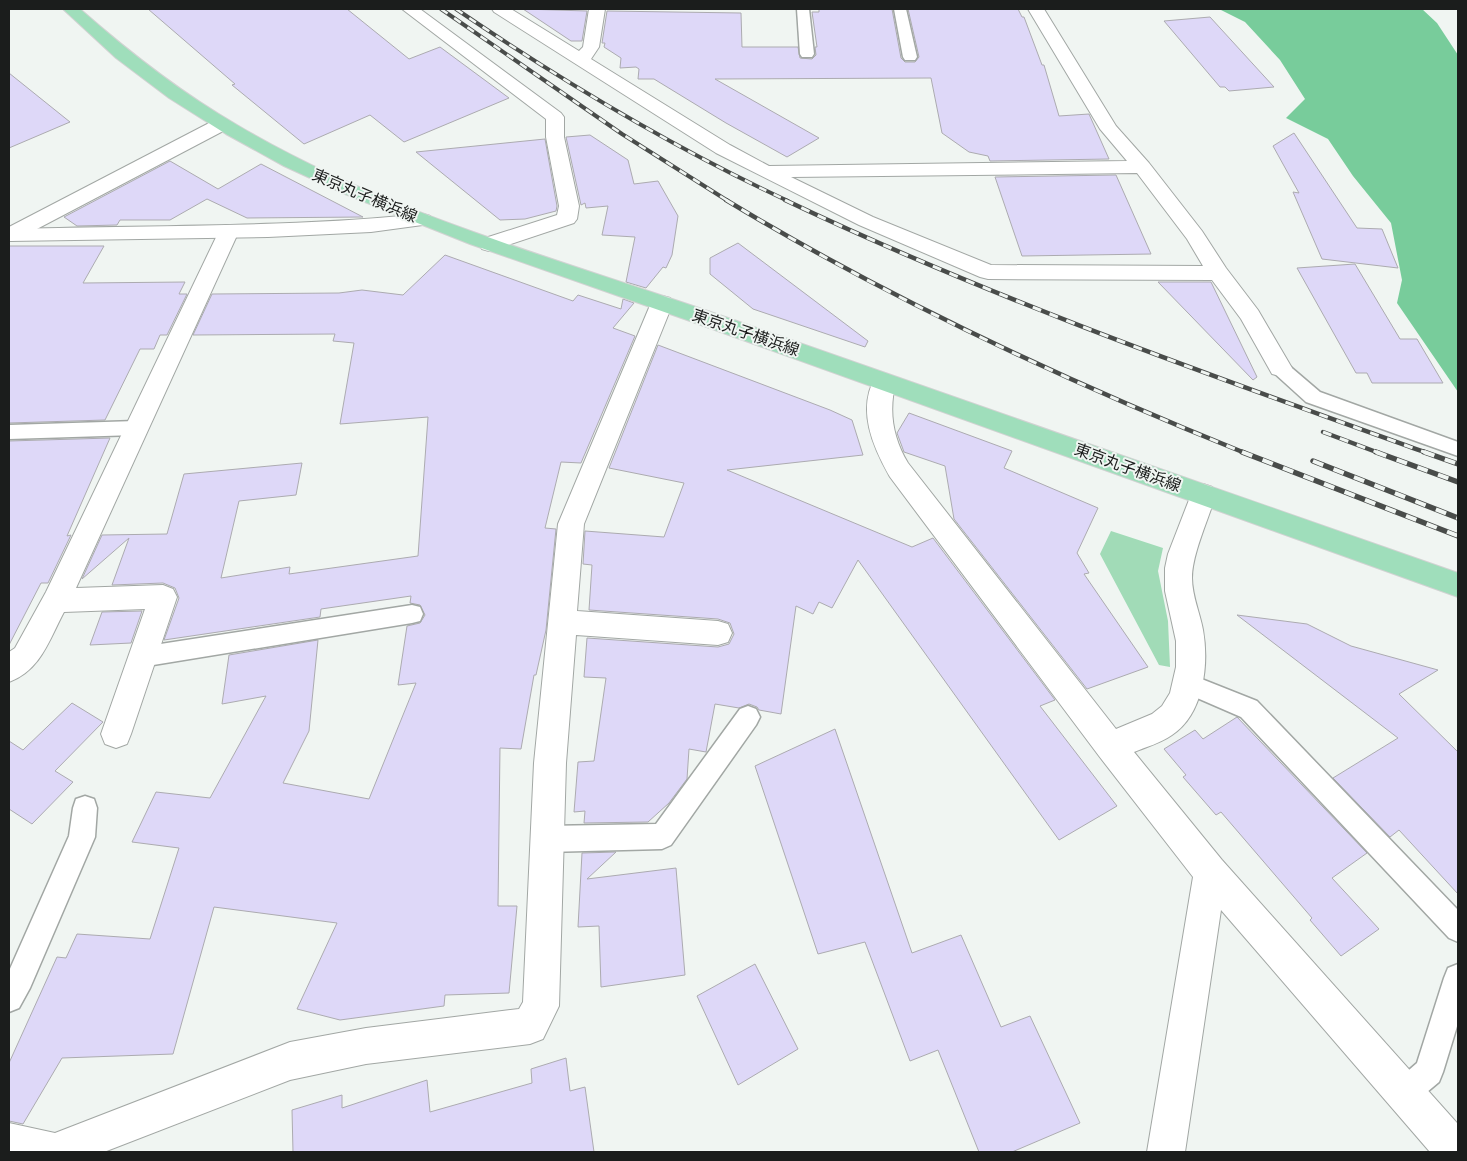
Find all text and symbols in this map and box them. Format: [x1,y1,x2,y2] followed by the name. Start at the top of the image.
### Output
[310,165,420,226] street label: 東京丸子横浜線
[690,305,802,360] street label: 東京丸子横浜線
[1072,439,1184,496] street label: 東京丸子横浜線

